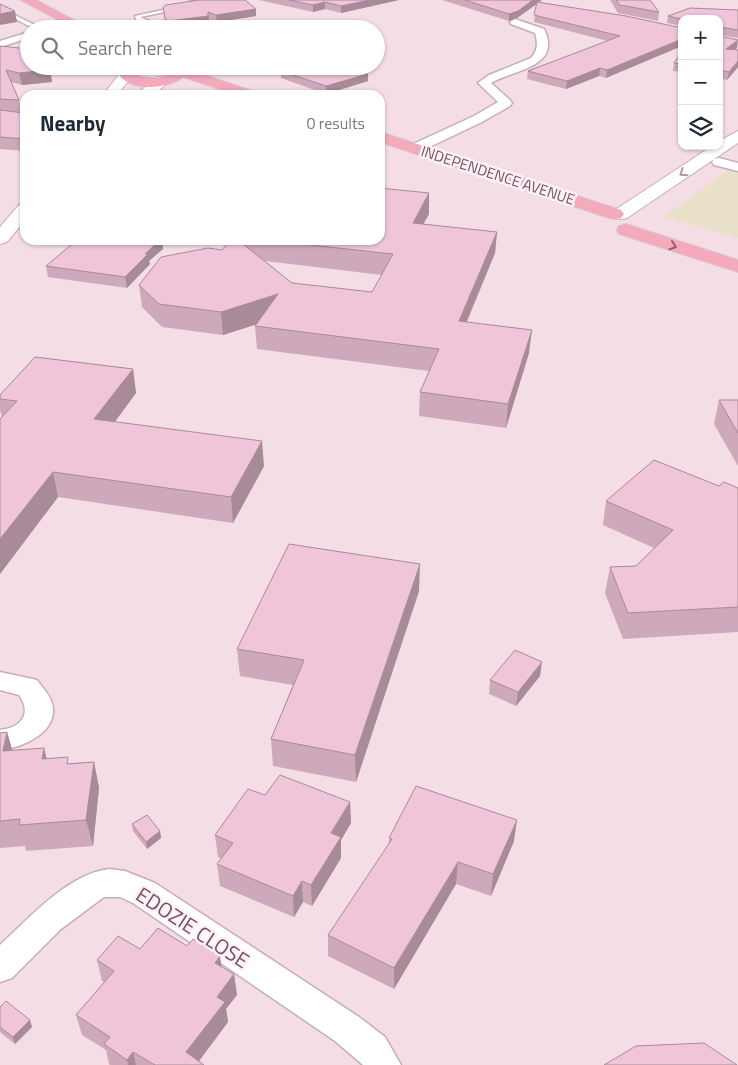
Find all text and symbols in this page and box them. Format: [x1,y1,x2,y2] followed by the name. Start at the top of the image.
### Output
[678,15,723,150] map controls
[678,15,723,60] button: +
[20,20,385,75] search box
[78,33,172,62] text: Search here
[38,34,66,62] icon: search
[678,60,723,105] button: −
[678,105,723,150] button: layers
[40,107,105,139] text: Nearby
[306,111,365,135] text: 0 results
[418,139,578,211] street label: INDEPENDENCE AVENUE
[679,166,688,176] one-way arrow
[668,240,676,250] one-way arrow
[130,878,256,976] street label: EDOZIE CLOSE

